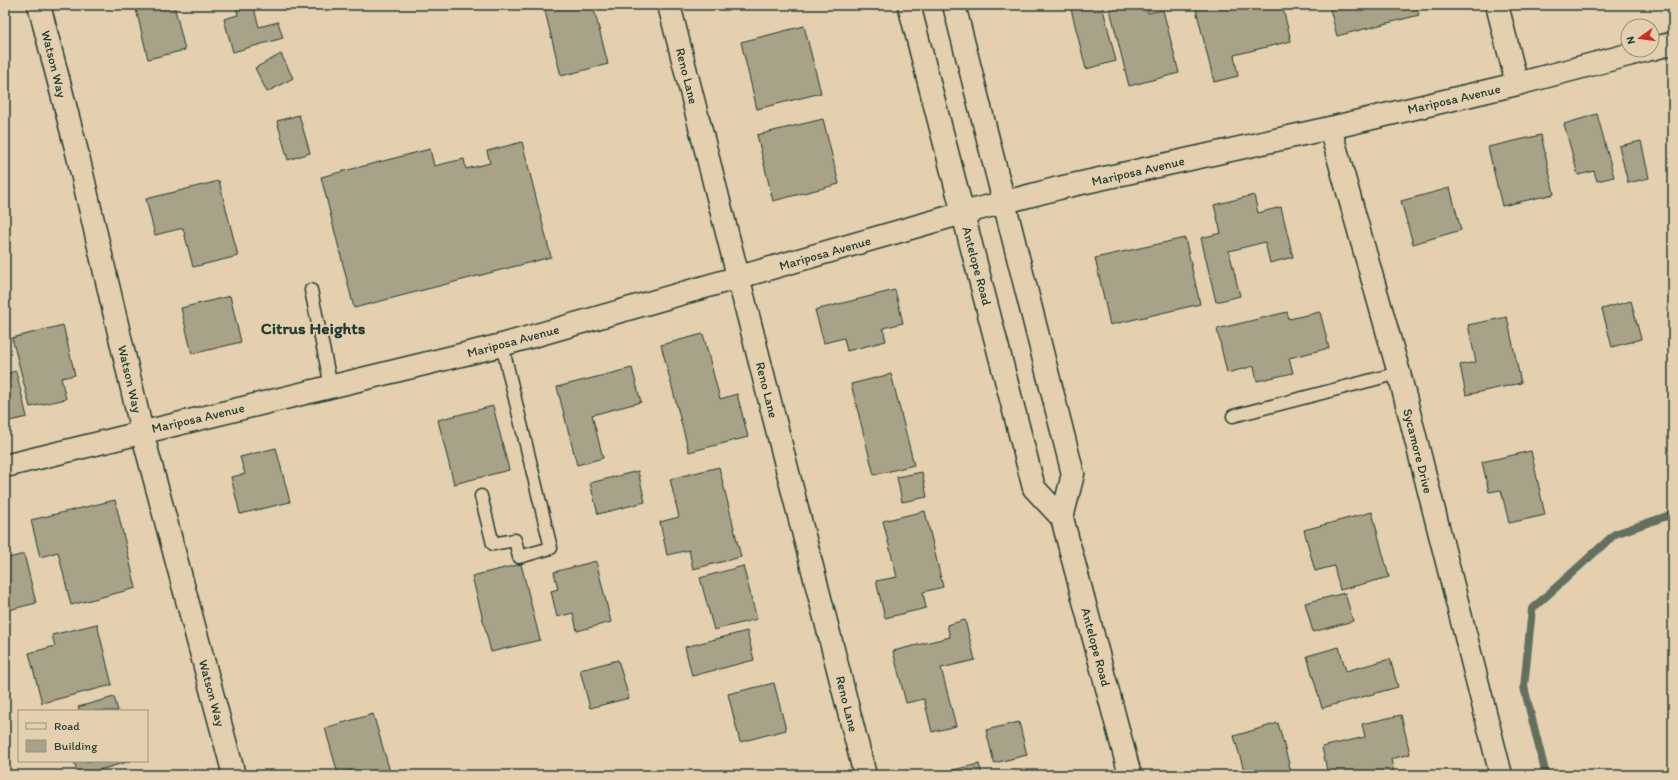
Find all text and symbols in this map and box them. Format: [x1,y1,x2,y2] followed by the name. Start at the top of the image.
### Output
[1620,18,1660,58] north arrow
[38,29,70,99] street label: Watson Way
[1624,35,1638,45] text: N
[673,46,701,106] street label: Reno Lane
[1406,81,1502,117] street label: Mariposa Avenue
[1090,153,1186,189] street label: Mariposa Avenue
[959,225,995,307] street label: Antelope Road
[777,233,873,273] street label: Mariposa Avenue
[261,318,366,339] district label: Citrus Heights
[465,321,561,361] street label: Mariposa Avenue
[115,344,145,414] street label: Watson Way
[753,360,781,420] street label: Reno Lane
[150,400,246,436] street label: Mariposa Avenue
[1400,407,1436,495] street label: Sycamore Drive
[1078,606,1114,688] street label: Antelope Road
[196,658,228,728] street label: Watson Way
[833,674,861,734] street label: Reno Lane
[18,710,148,762] legend
[54,719,80,733] text: Road
[54,739,98,753] text: Building

